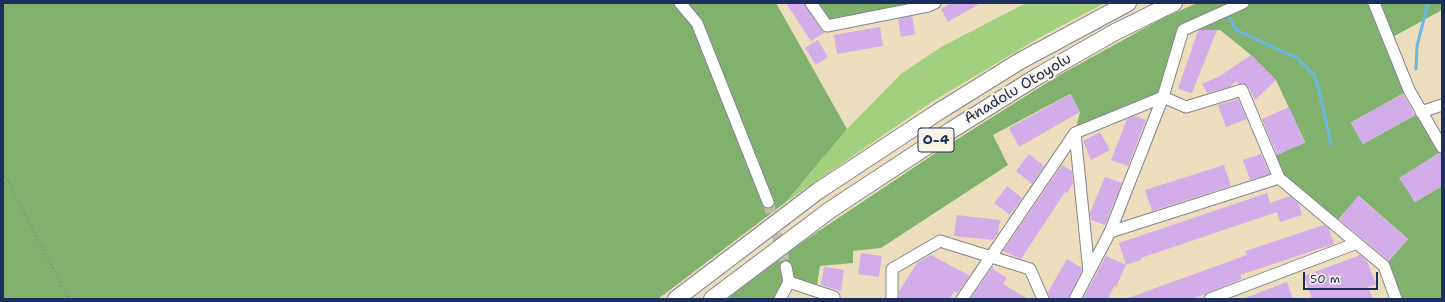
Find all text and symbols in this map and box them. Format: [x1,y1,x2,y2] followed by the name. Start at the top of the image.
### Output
[961,50,1075,128] street label: Anadolu Otoyolu
[918,128,954,152] road number: O-4
[1305,264,1380,290] scale bar
[1310,271,1340,287] text: 50 m

